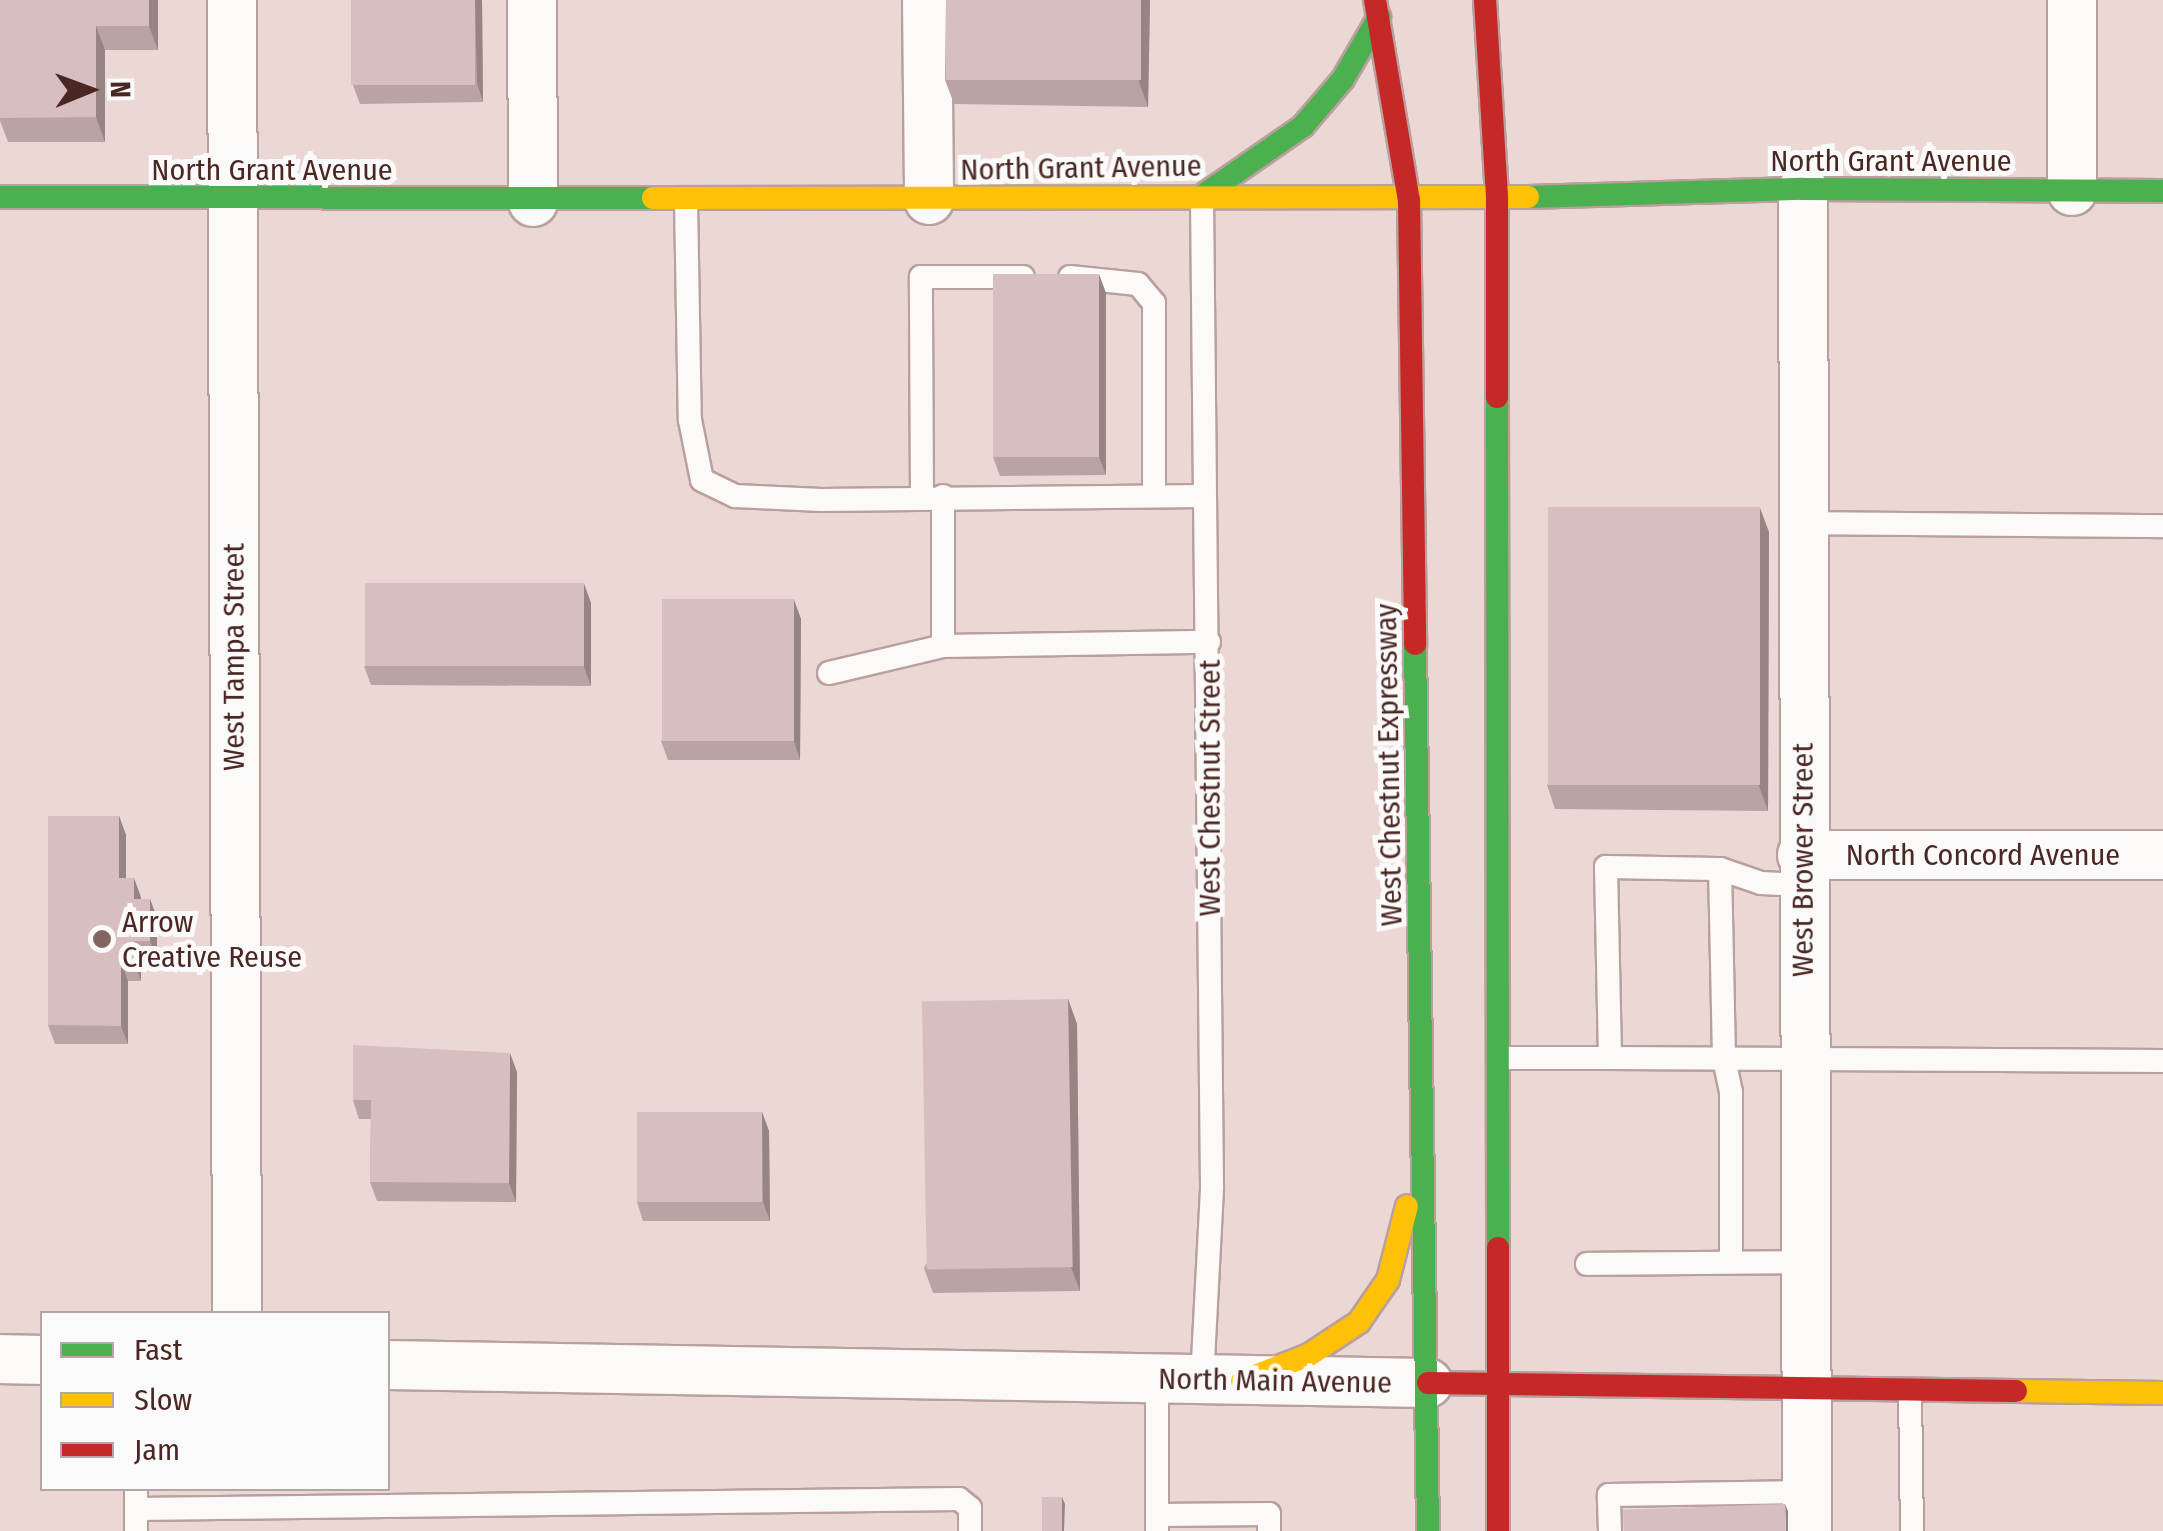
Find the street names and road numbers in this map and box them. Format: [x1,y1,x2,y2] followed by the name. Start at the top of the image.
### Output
[1770,143,2012,179] street label: North Grant Avenue
[960,148,1202,188] street label: North Grant Avenue
[151,152,393,188] street label: North Grant Avenue
[216,543,252,771] street label: West Tampa Street
[1368,603,1410,927] street label: West Chestnut Expressway
[1192,660,1228,916] street label: West Chestnut Street
[1785,743,1821,977] street label: West Brower Street
[1846,837,2120,873] street label: North Concord Avenue
[1158,1361,1392,1401] street label: North Main Avenue

